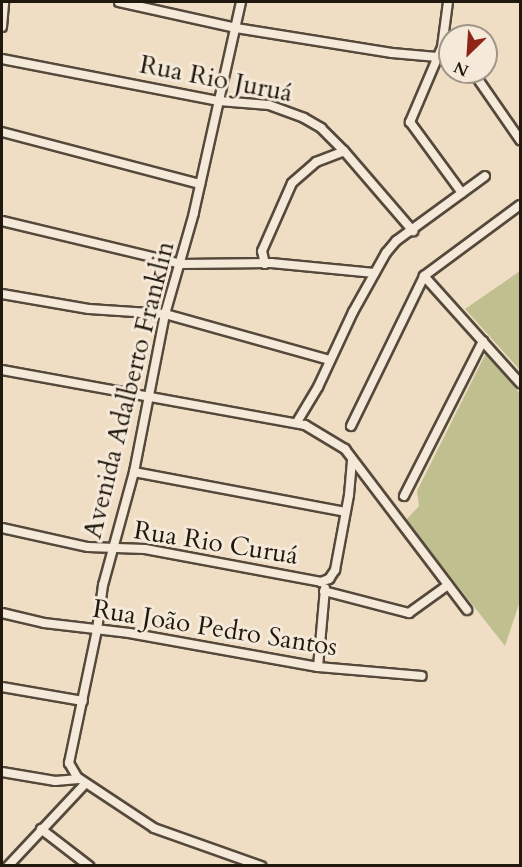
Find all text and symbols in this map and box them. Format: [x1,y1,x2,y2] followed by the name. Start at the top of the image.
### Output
[438,24,498,84] north arrow
[137,49,295,109] street label: Rua Rio Juruá
[450,56,472,81] text: N
[77,238,181,542] street label: Avenida Adalberto Franklin
[132,515,300,571] street label: Rua Rio Curuá
[90,593,340,663] street label: Rua João Pedro Santos

